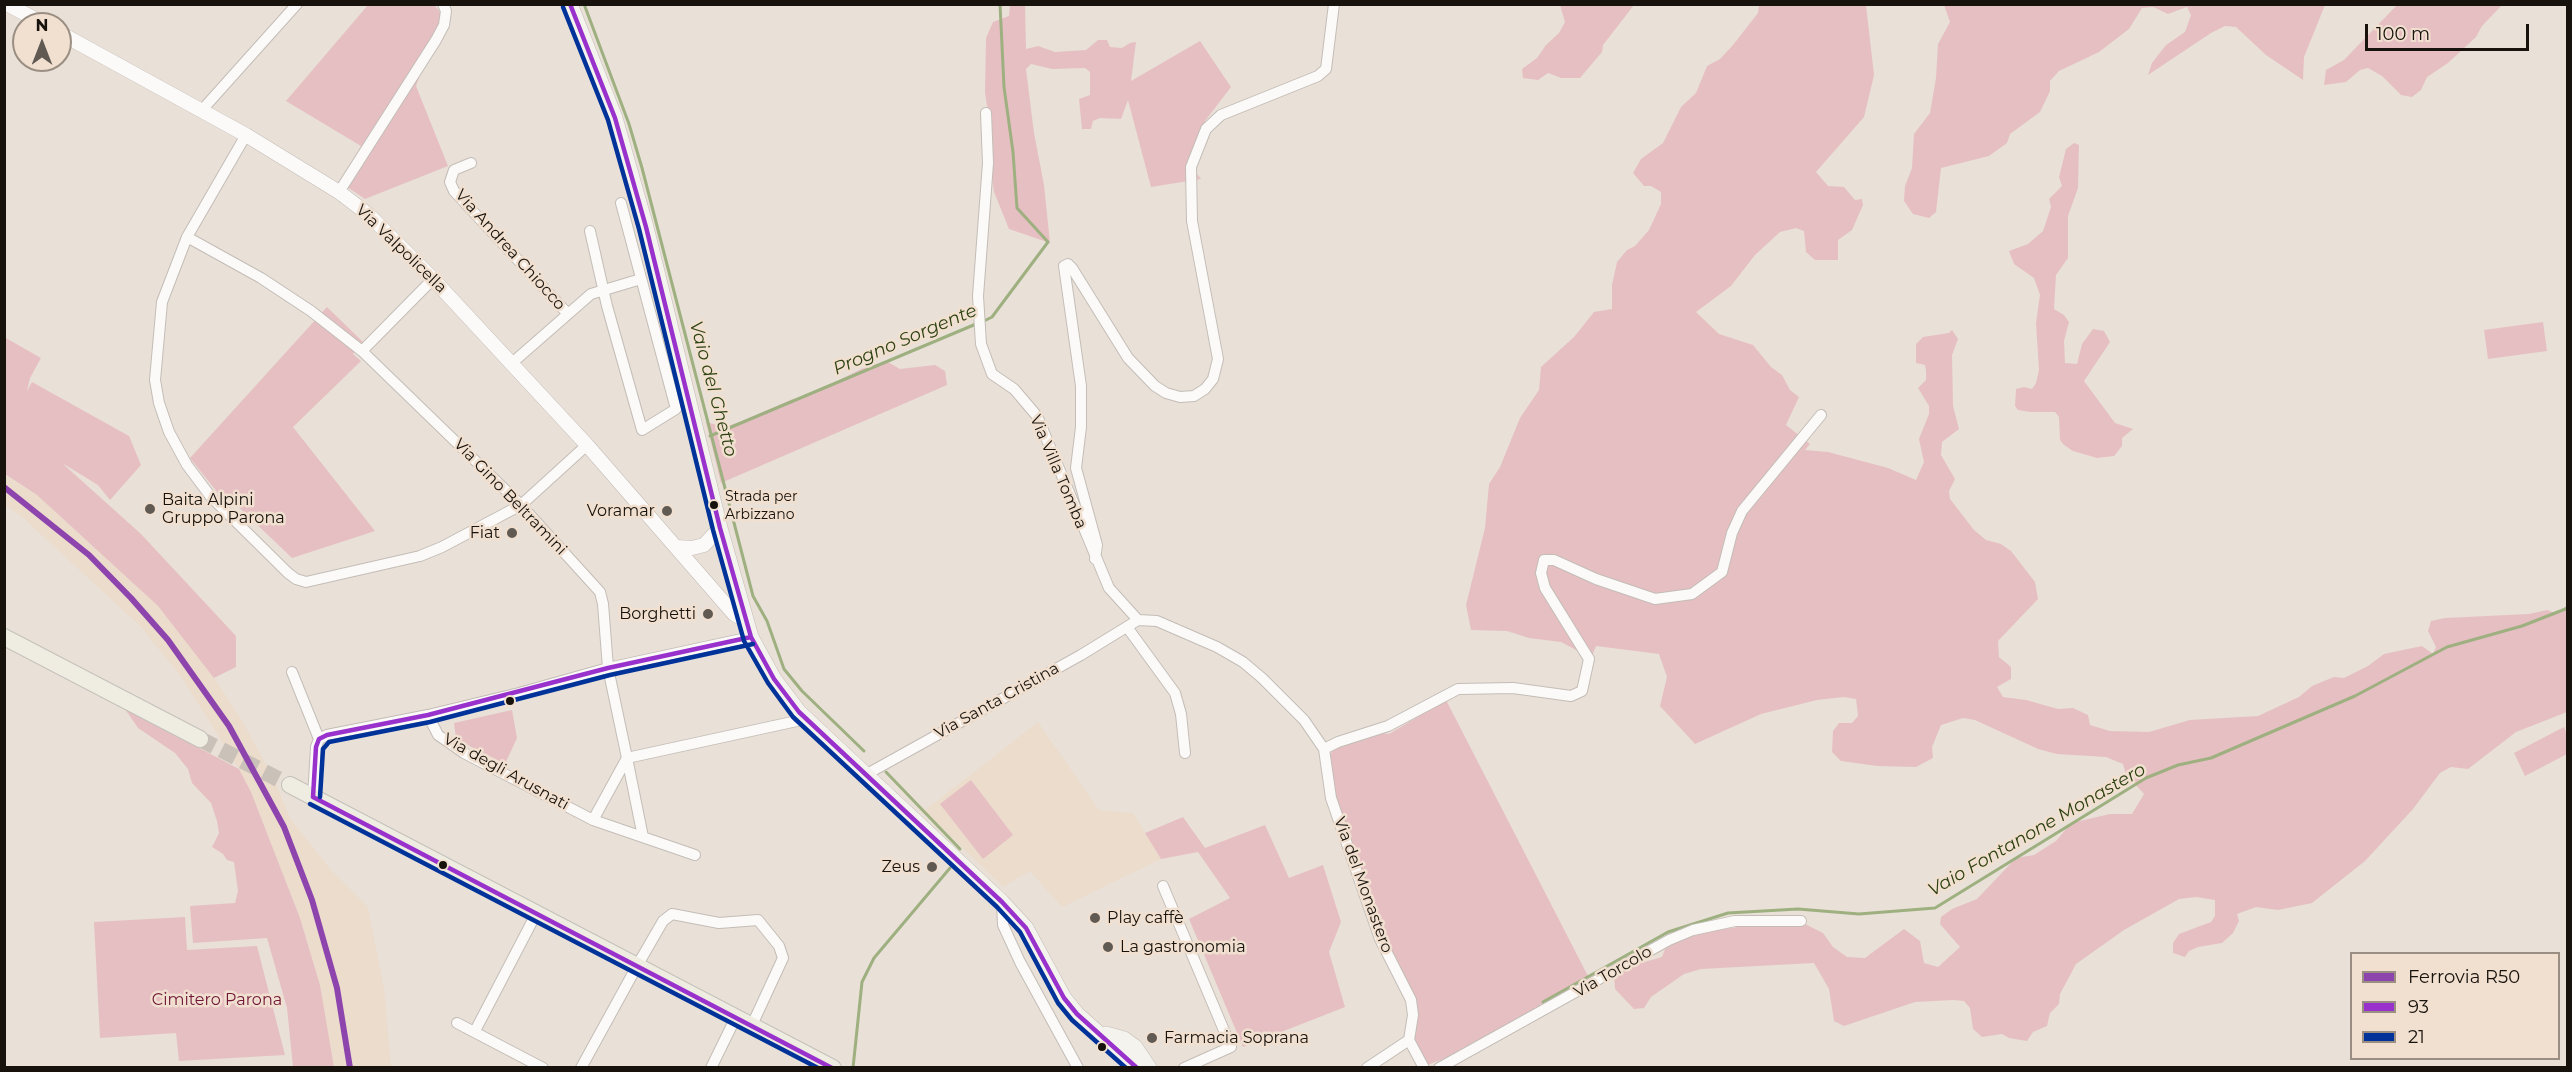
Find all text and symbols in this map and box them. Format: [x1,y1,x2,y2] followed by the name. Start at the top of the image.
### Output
[12,12,72,72] north arrow
[2368,12,2532,50] scale bar
[36,16,48,35] text: N
[2376,23,2430,45] text: 100 m
[451,186,569,314] street label: Via Andrea Chiocco
[352,201,450,297] street label: Via Valpolicella
[830,300,980,380] water label: Progno Sorgente
[685,319,741,459] water label: Vaio del Ghetto
[1025,412,1091,532] street label: Via Villa Tomba
[449,435,571,559] street label: Via Gino Beltramini
[725,489,798,522] place label: Strada per Arbizzano
[162,490,285,528] place label: Baita Alpini Gruppo Parona
[708,499,720,511] marker: Strada per Arbizzano
[587,501,655,521] place label: Voramar
[143,502,157,516] marker: Baita Alpini Gruppo Parona
[660,504,674,518] marker: Voramar
[470,523,500,543] place label: Fiat
[505,526,519,540] marker: Fiat
[619,604,696,624] place label: Borghetti
[701,607,715,621] marker: Borghetti
[931,659,1063,743] street label: Via Santa Cristina
[504,695,516,707] unlabelled marker
[440,730,572,814] street label: Via degli Arusnati
[1925,759,2149,901] water label: Vaio Fontanone Monastero
[1329,814,1397,956] street label: Via del Monastero
[882,857,920,877] place label: Zeus
[437,859,449,871] unlabelled marker
[925,860,939,874] marker: Zeus
[1107,908,1184,928] place label: Play caffè
[1088,911,1102,925] marker: Play caffè
[1120,937,1246,957] place label: La gastronomia
[1101,940,1115,954] marker: La gastronomia
[1571,942,1655,1002] street label: Via Torcolo
[2350,952,2560,1060] legend
[2408,966,2520,988] text: Ferrovia R50
[152,990,282,1010] park label: Cimitero Parona
[2408,996,2429,1018] text: 93
[2408,1026,2425,1048] text: 21
[1164,1028,1309,1048] place label: Farmacia Soprana
[1145,1031,1159,1045] marker: Farmacia Soprana
[1096,1041,1108,1053] unlabelled marker

